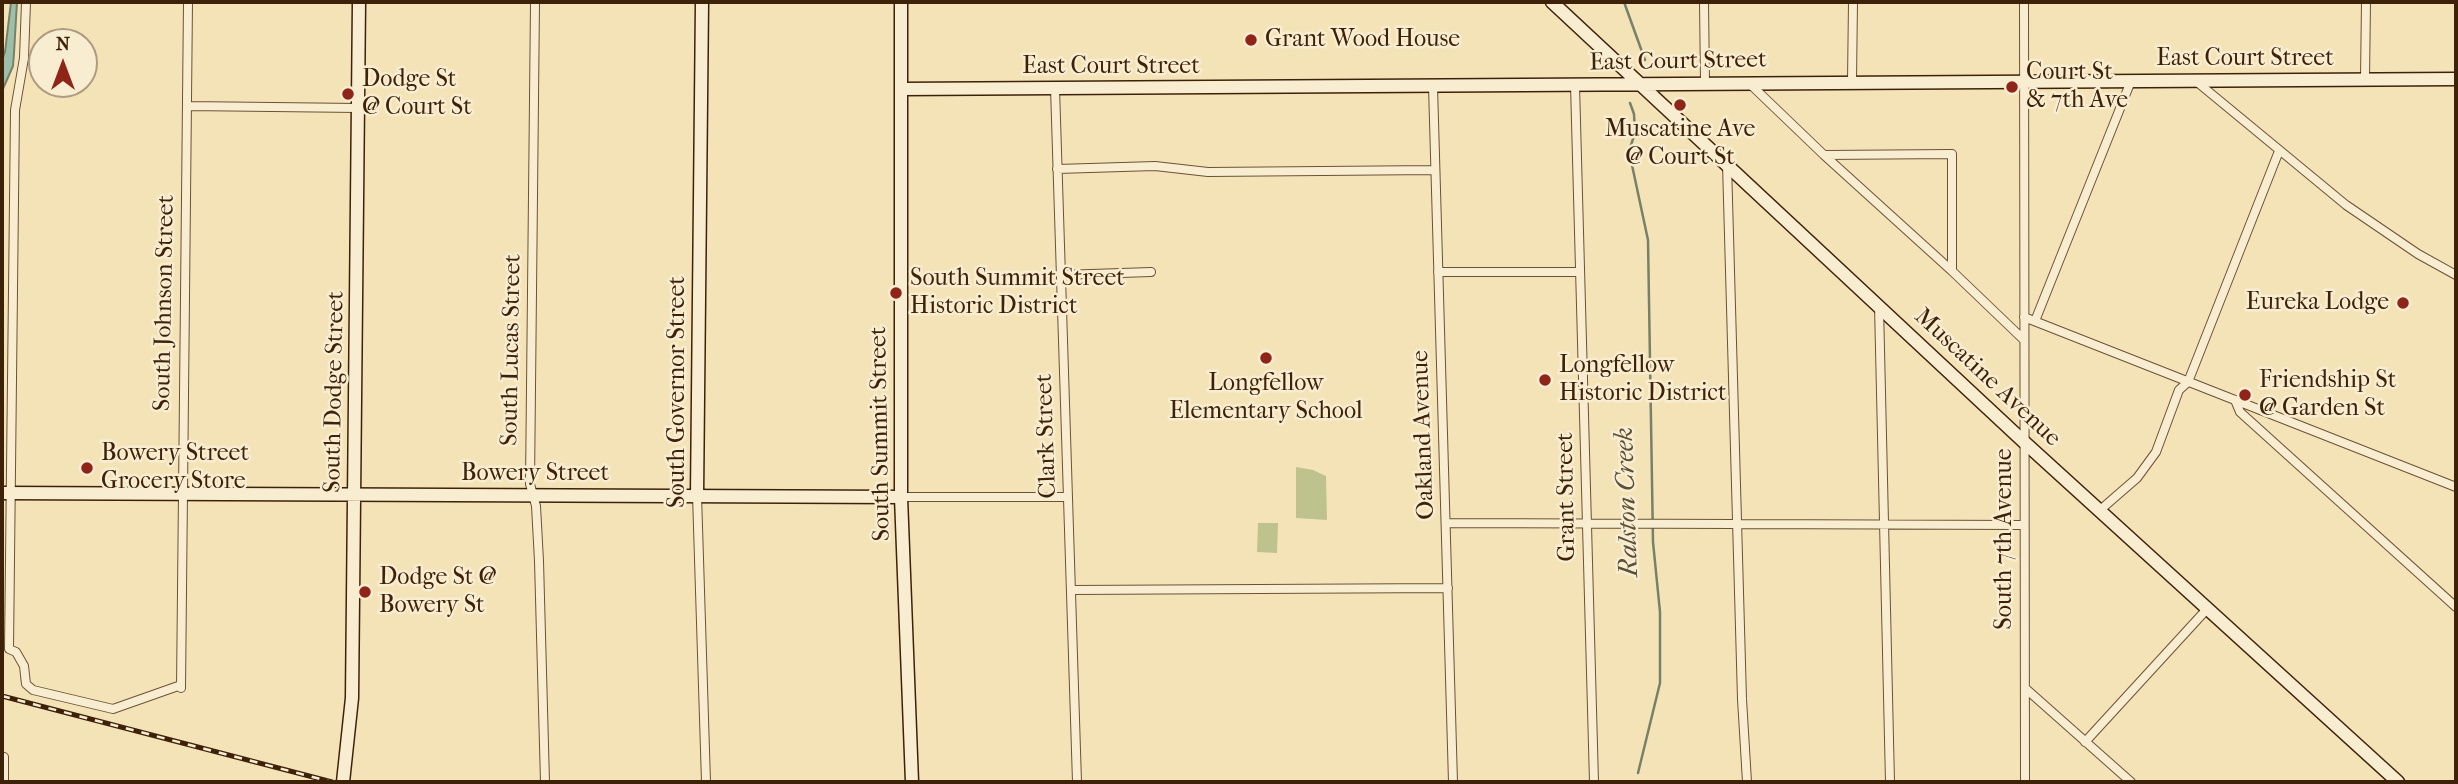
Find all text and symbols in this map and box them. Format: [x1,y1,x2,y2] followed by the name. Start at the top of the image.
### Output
[1265,26,1460,54] place label: Grant Wood House
[28,28,98,98] north arrow
[1243,32,1259,48] marker: Grant Wood House
[56,33,70,55] text: N
[2156,45,2334,73] street label: East Court Street
[1589,46,1767,78] street label: East Court Street
[1022,53,1200,81] street label: East Court Street
[2026,59,2128,115] place label: Court St & 7th Ave
[362,66,472,122] place label: Dodge St @ Court St
[2004,79,2020,95] marker: Court St & 7th Ave
[340,86,356,102] marker: Dodge St @ Court St
[1672,97,1688,113] marker: Muscatine Ave @ Court St
[1605,116,1755,172] place label: Muscatine Ave @ Court St
[149,195,181,411] street label: South Johnson Street
[496,254,528,446] street label: South Lucas Street
[910,265,1125,321] place label: South Summit Street Historic District
[664,276,692,508] street label: South Governor Street
[888,285,904,301] marker: South Summit Street Historic District
[2246,289,2389,317] place label: Eureka Lodge
[319,291,351,493] street label: South Dodge Street
[2395,295,2411,311] marker: Eureka Lodge
[1908,303,2066,453] street label: Muscatine Avenue
[865,326,897,542] street label: South Summit Street
[1258,350,1274,366] marker: Longfellow Elementary School
[1407,350,1441,520] street label: Oakland Avenue
[1559,352,1726,408] place label: Longfellow Historic District
[2259,367,2396,423] place label: Friendship St @ Garden St
[1169,370,1363,426] place label: Longfellow Elementary School
[1537,372,1553,388] marker: Longfellow Historic District
[1030,373,1064,499] street label: Clark Street
[2237,387,2253,403] marker: Friendship St @ Garden St
[1610,427,1646,577] water label: Ralston Creek
[1551,432,1583,562] street label: Grant Street
[101,440,249,496] place label: Bowery Street Grocery Store
[1991,448,2019,630] street label: South 7th Avenue
[79,460,95,476] marker: Bowery Street Grocery Store
[461,460,609,488] street label: Bowery Street
[379,564,496,620] place label: Dodge St @ Bowery St
[357,584,373,600] marker: Dodge St @ Bowery St

